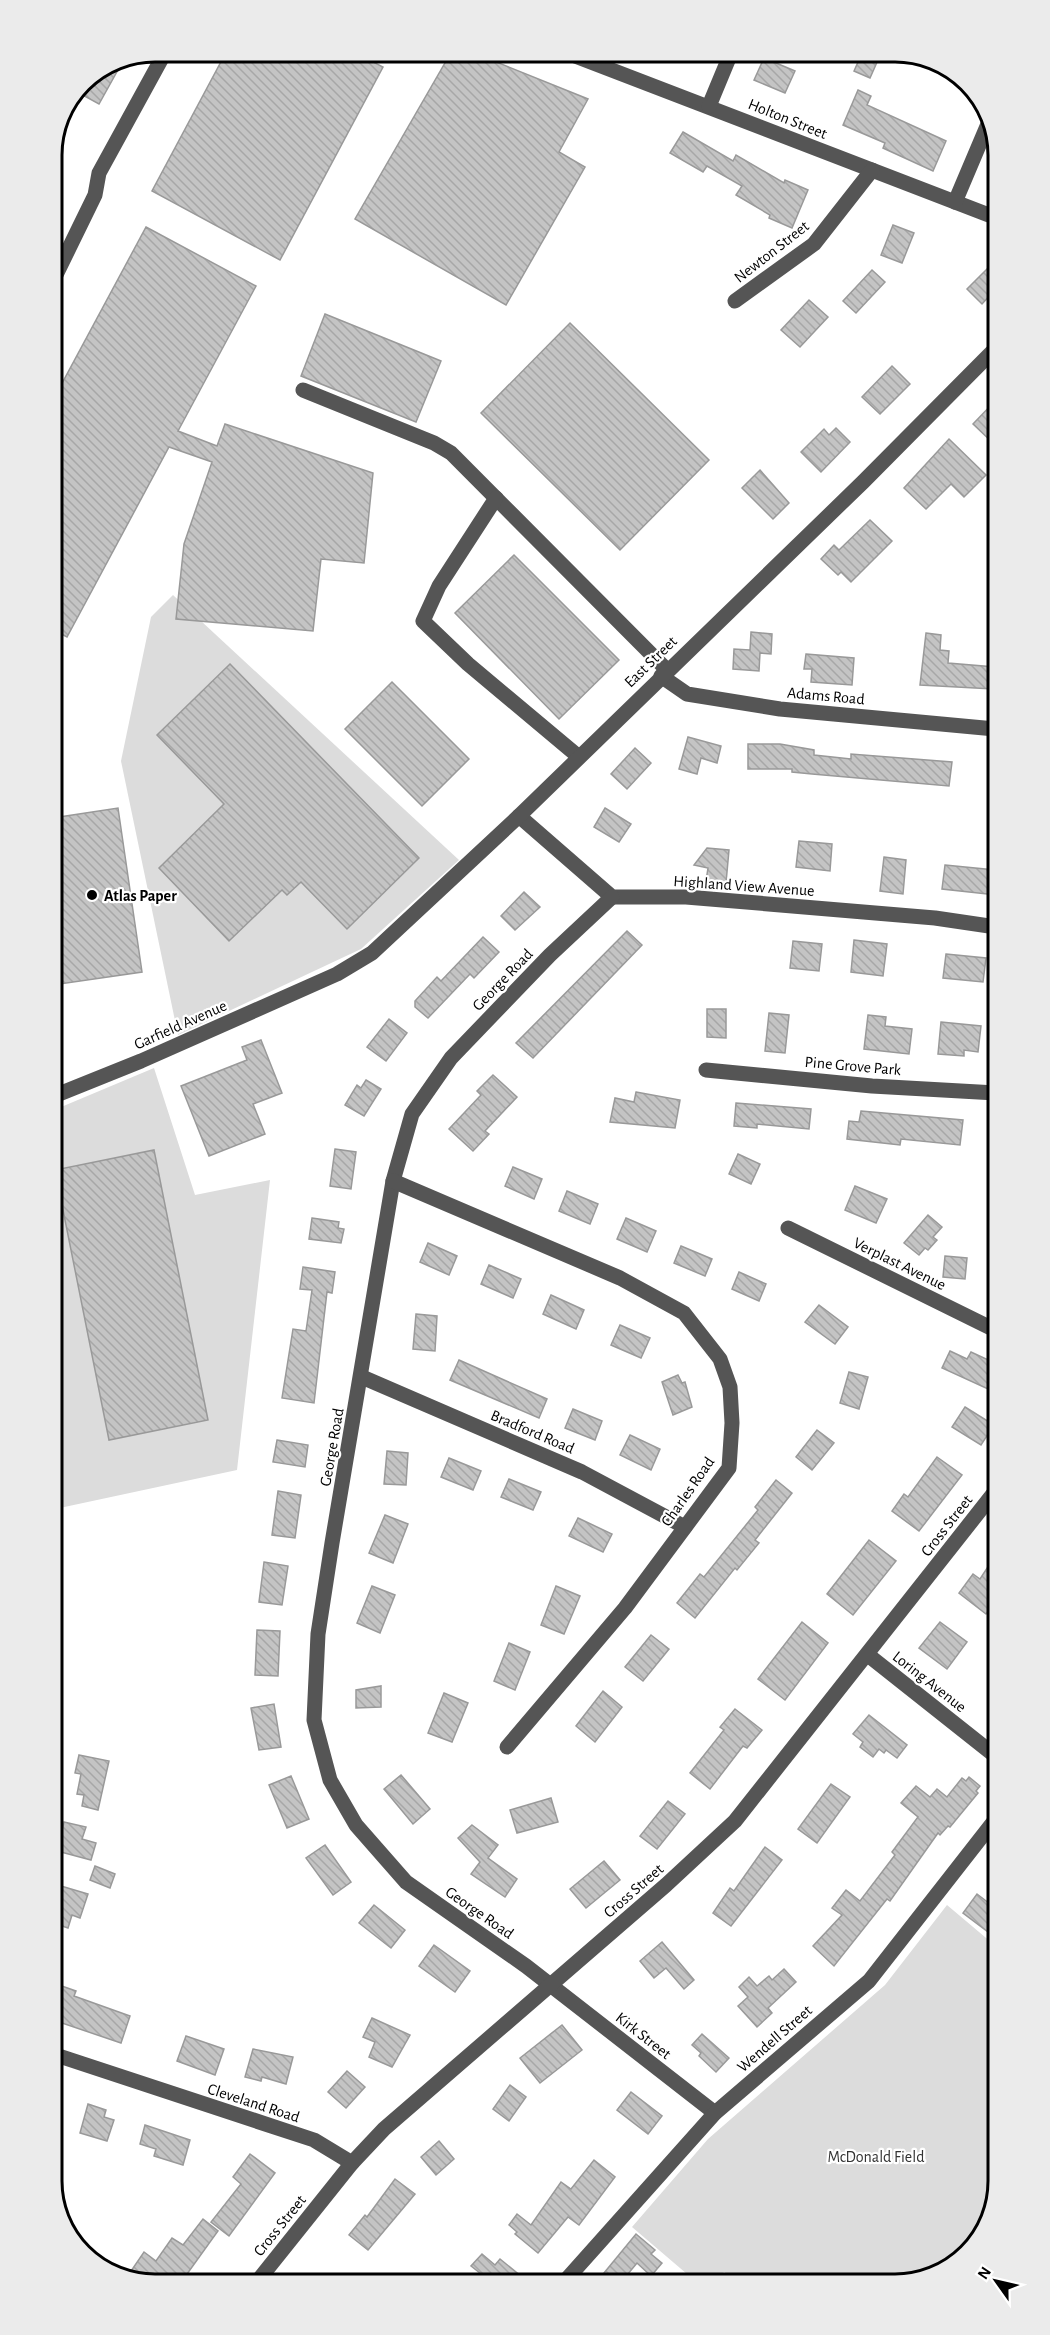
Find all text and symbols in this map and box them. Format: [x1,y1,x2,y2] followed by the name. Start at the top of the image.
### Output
[746,96,829,142] street label: Holton Street
[731,218,812,286] street label: Newton Street
[621,633,680,690] street label: East Street
[787,685,865,707] street label: Adams Road
[673,873,815,899] street label: Highland View Avenue
[85,888,99,902] marker: Atlas Paper
[104,888,177,904] place label: Atlas Paper
[469,946,536,1014] street label: George Road
[132,997,229,1052] street label: Garfield Avenue
[804,1054,902,1078] street label: Pine Grove Park
[851,1235,948,1293] street label: Verplast Avenue
[317,1407,347,1488] street label: George Road
[488,1407,577,1457] street label: Bradford Road
[658,1454,718,1529] street label: Charles Road
[918,1492,976,1559] street label: Cross Street
[890,1648,969,1715] street label: Loring Avenue
[601,1861,667,1921] street label: Cross Street
[442,1884,516,1942] street label: George Road
[734,2002,815,2075] street label: Wendell Street
[613,2009,674,2062] street label: Kirk Street
[206,2081,302,2125] street label: Cleveland Road
[828,2149,924,2165] park label: McDonald Field
[251,2192,309,2259] street label: Cross Street
[966,2251,1026,2311] north arrow
[975,2264,994,2282] text: N

